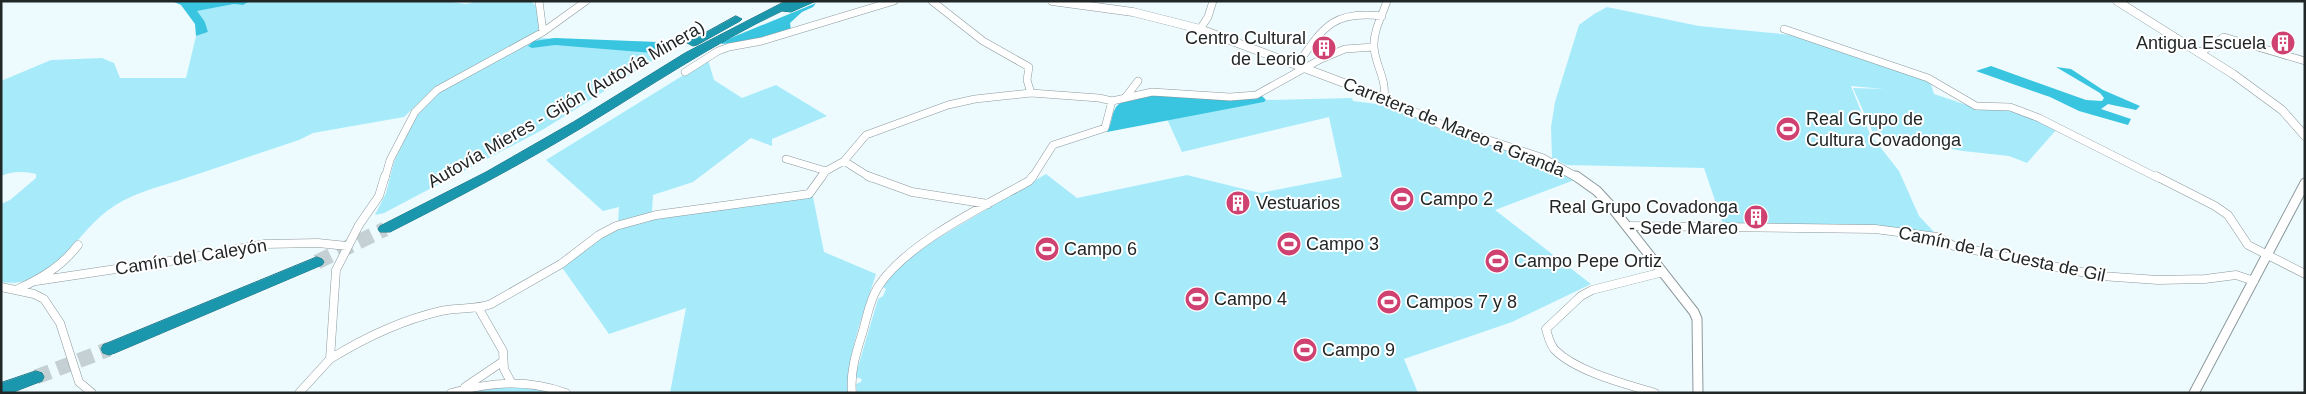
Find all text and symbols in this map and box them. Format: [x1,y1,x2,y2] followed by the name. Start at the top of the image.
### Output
[424,16,708,192] street label: Autovía Mieres - Gijón (Autovía Minera)
[1185,28,1306,69] place label: Centro Cultural de Leorio
[2270,30,2296,56] building icon: Antigua Escuela
[2136,33,2267,53] place label: Antigua Escuela
[1311,35,1337,61] building icon: Centro Cultural de Leorio
[1340,73,1569,181] street label: Carretera de Mareo a Granda
[1806,109,1962,150] place label: Real Grupo de Cultura Covadonga
[1775,116,1801,142] sports icon: Real Grupo de Cultura Covadonga
[1389,186,1415,212] sports icon: Campo 2
[1420,189,1493,209] place label: Campo 2
[1225,190,1251,216] building icon: Vestuarios
[1256,193,1340,213] place label: Vestuarios
[1549,197,1739,238] place label: Real Grupo Covadonga - Sede Mareo
[1743,204,1769,230] building icon: Real Grupo Covadonga - Sede Mareo
[1897,222,2107,286] street label: Camín de la Cuesta de Gil
[1276,231,1302,257] sports icon: Campo 3
[1306,234,1379,254] place label: Campo 3
[114,235,268,279] street label: Camín del Caleyón
[1034,236,1060,262] sports icon: Campo 6
[1064,239,1137,259] place label: Campo 6
[1484,248,1510,274] sports icon: Campo Pepe Ortiz
[1514,251,1662,271] place label: Campo Pepe Ortiz
[1184,286,1210,312] sports icon: Campo 4
[1214,289,1287,309] place label: Campo 4
[1376,289,1402,315] sports icon: Campos 7 y 8
[1406,292,1517,312] place label: Campos 7 y 8
[1292,337,1318,363] sports icon: Campo 9
[1322,340,1395,360] place label: Campo 9

